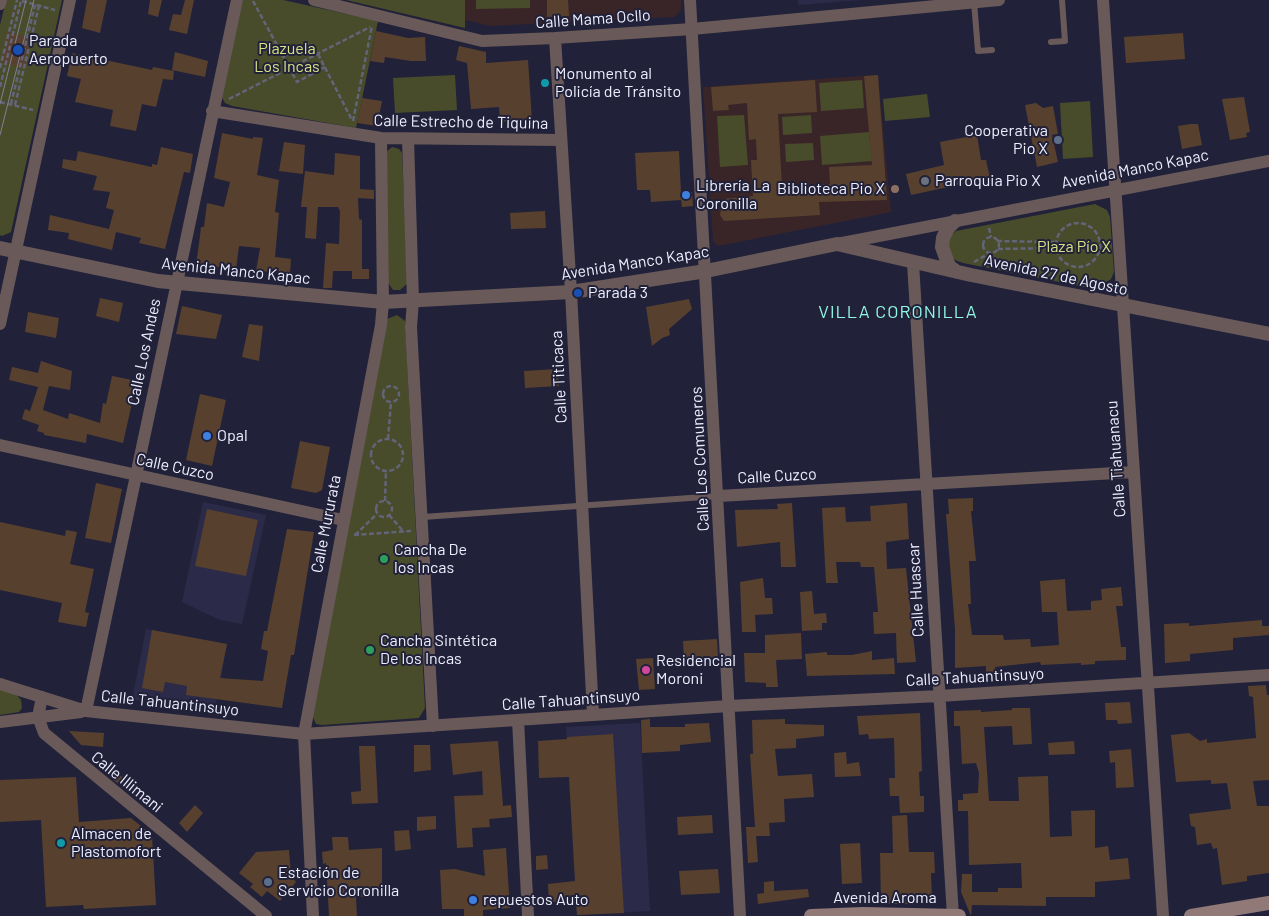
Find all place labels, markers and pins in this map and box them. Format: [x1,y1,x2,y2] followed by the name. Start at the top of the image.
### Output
[29,31,108,69] place label: Parada Aeropuerto
[11,43,25,57] marker: Parada Aeropuerto
[555,64,681,102] place label: Monumento al Policía de Tránsito
[539,77,551,89] marker: Monumento al Policía de Tránsito
[964,121,1048,159] place label: Cooperativa Pio X
[1052,134,1064,146] marker: Cooperativa Pio X
[935,171,1041,191] place label: Parroquia Pio X
[919,175,931,187] marker: Parroquia Pio X
[696,176,770,214] place label: Librería La Coronilla
[777,179,885,199] place label: Biblioteca Pio X
[889,183,901,195] marker: Biblioteca Pio X
[680,189,692,201] marker: Librería La Coronilla
[588,283,648,303] place label: Parada 3
[572,287,584,299] marker: Parada 3
[217,426,248,446] place label: Opal
[201,430,213,442] marker: Opal
[394,540,467,578] place label: Cancha De los Incas
[378,553,390,565] marker: Cancha De los Incas
[380,631,497,669] place label: Cancha Sintética De los Incas
[364,644,376,656] marker: Cancha Sintética De los Incas
[656,651,736,689] place label: Residencial Moroni
[640,664,652,676] marker: Residencial Moroni
[71,824,162,862] place label: Almacen de Plastomofort
[55,837,67,849] marker: Almacen de Plastomofort
[278,863,399,901] place label: Estación de Servicio Coronilla
[262,876,274,888] marker: Estación de Servicio Coronilla
[483,890,589,910] place label: repuestos Auto
[467,894,479,906] marker: repuestos Auto

